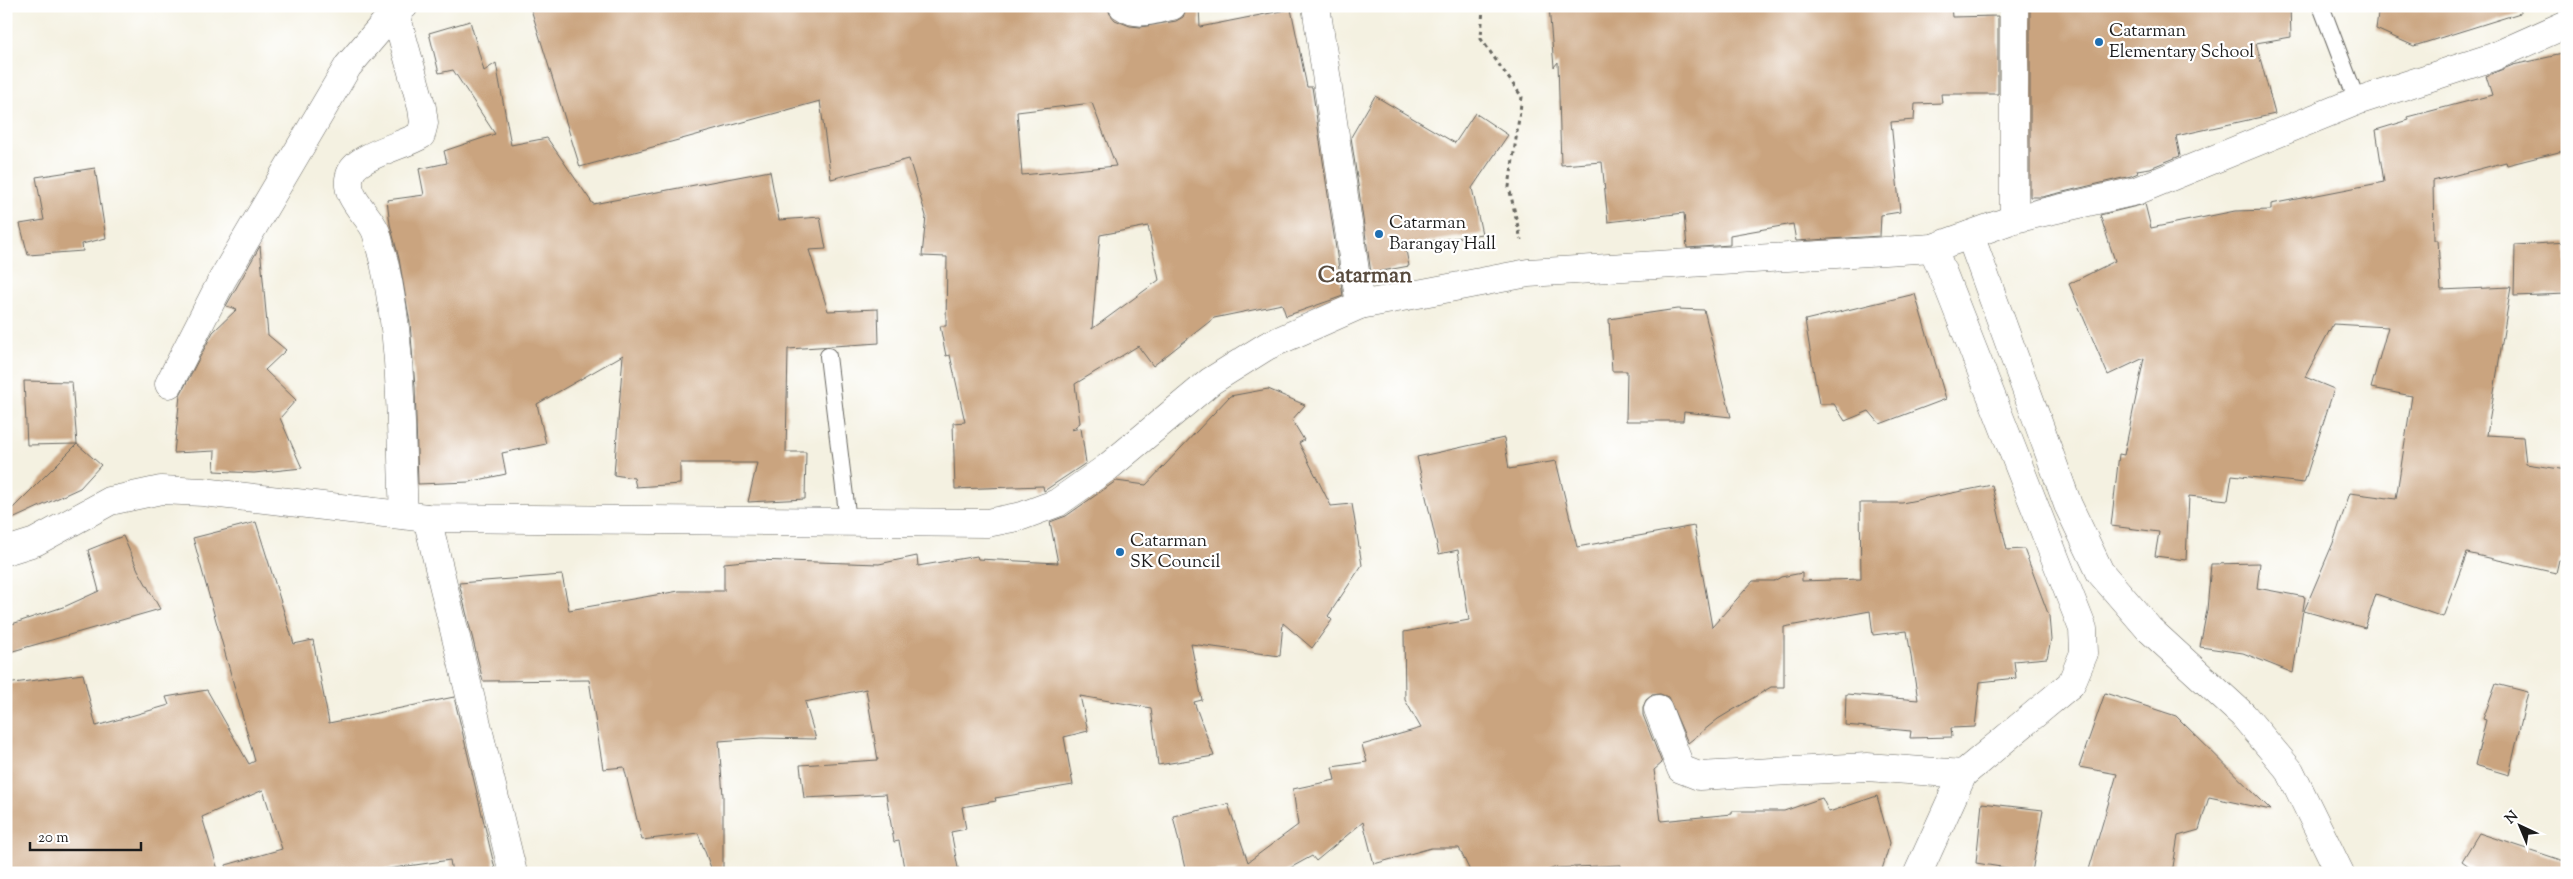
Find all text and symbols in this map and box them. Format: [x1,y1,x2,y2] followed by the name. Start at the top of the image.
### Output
[2109,19,2254,66] place label: Catarman Elementary School
[2093,36,2105,48] marker: Catarman Elementary School
[1389,211,1496,258] place label: Catarman Barangay Hall
[1373,228,1385,240] marker: Catarman Barangay Hall
[1318,261,1412,293] district label: Catarman
[1130,529,1221,576] place label: Catarman SK Council
[1114,546,1126,558] marker: Catarman SK Council
[2496,802,2546,852] north arrow
[2501,807,2523,829] text: N
[30,819,141,851] scale bar
[38,828,69,849] text: 20 m

